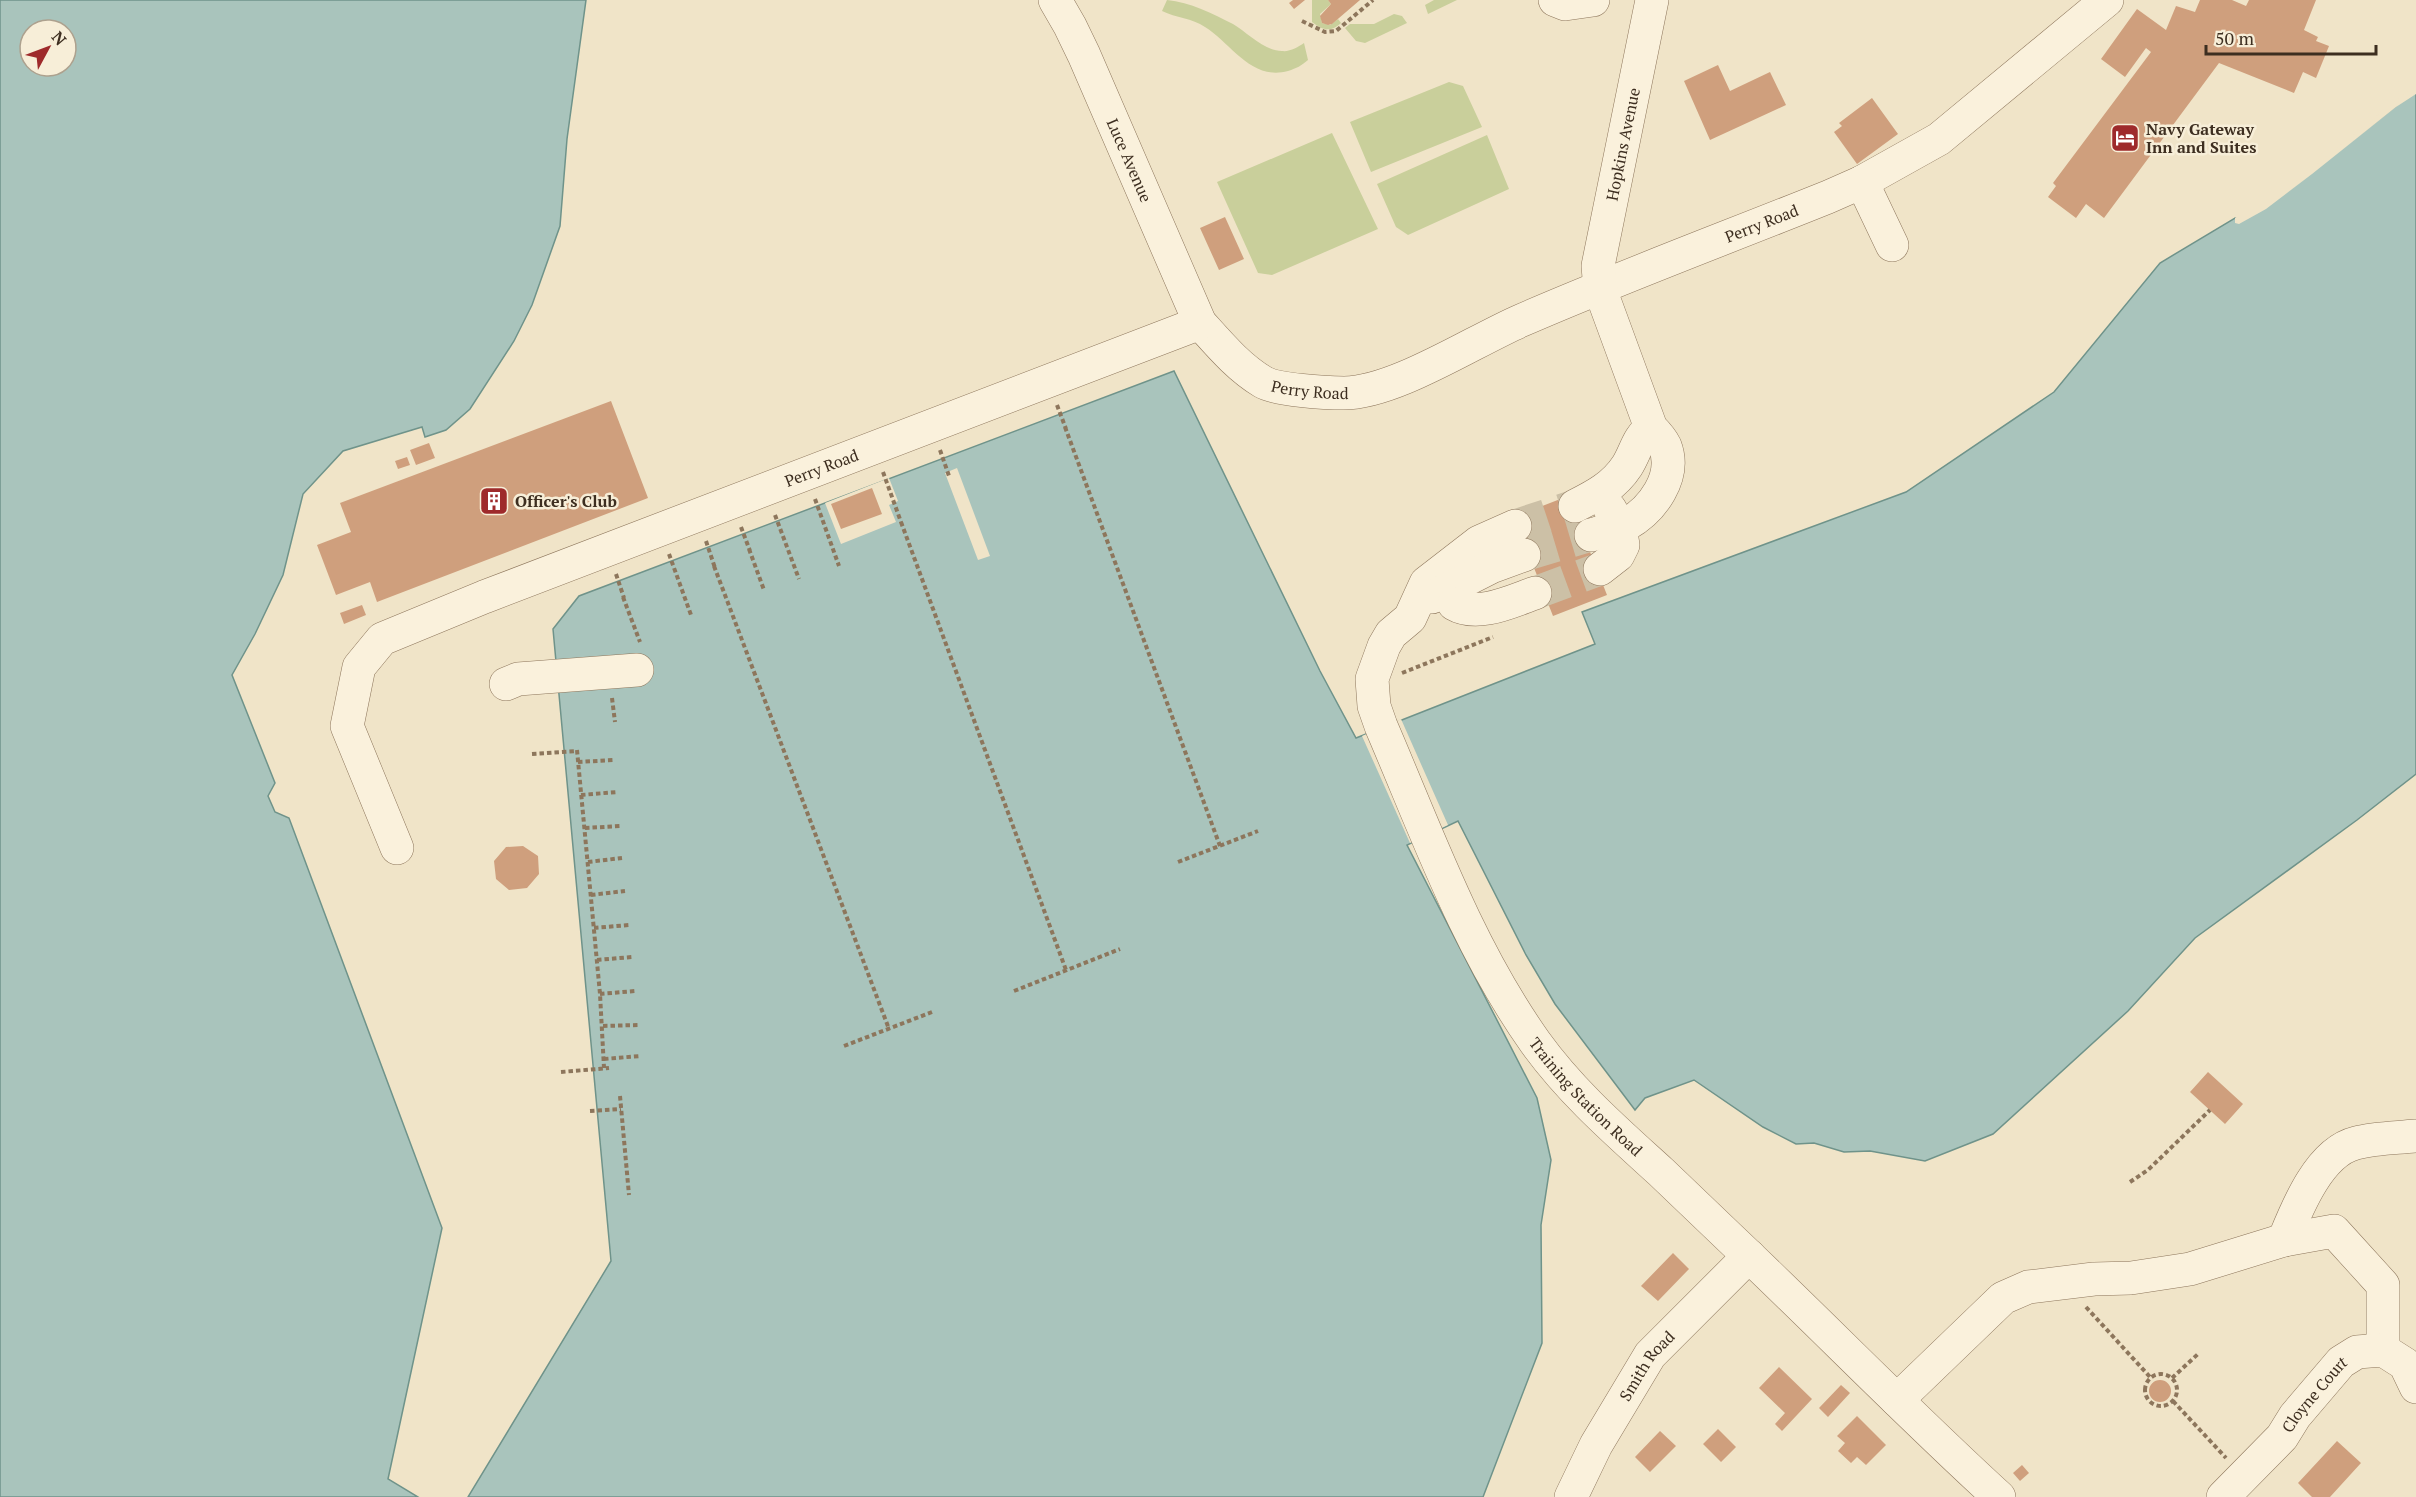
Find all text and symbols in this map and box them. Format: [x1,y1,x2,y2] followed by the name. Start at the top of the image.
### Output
[18,18,78,78] north arrow
[2206,18,2376,56] scale bar
[47,26,72,50] text: N
[2215,26,2255,50] text: 50 m
[1600,86,1645,203] street label: Hopkins Avenue
[1102,115,1157,206] street label: Luce Avenue
[2146,118,2256,158] place label: Navy Gateway Inn and Suites
[2109,122,2141,154] hotel icon: Navy Gateway Inn and Suites
[1722,199,1802,248] street label: Perry Road
[1269,375,1349,404] street label: Perry Road
[781,444,862,492] street label: Perry Road
[478,485,510,517] building icon: Officer's Club
[515,490,617,512] place label: Officer's Club
[1524,1033,1647,1161] street label: Training Station Road
[1614,1326,1679,1405] street label: Smith Road
[2276,1350,2351,1437] street label: Cloyne Court

